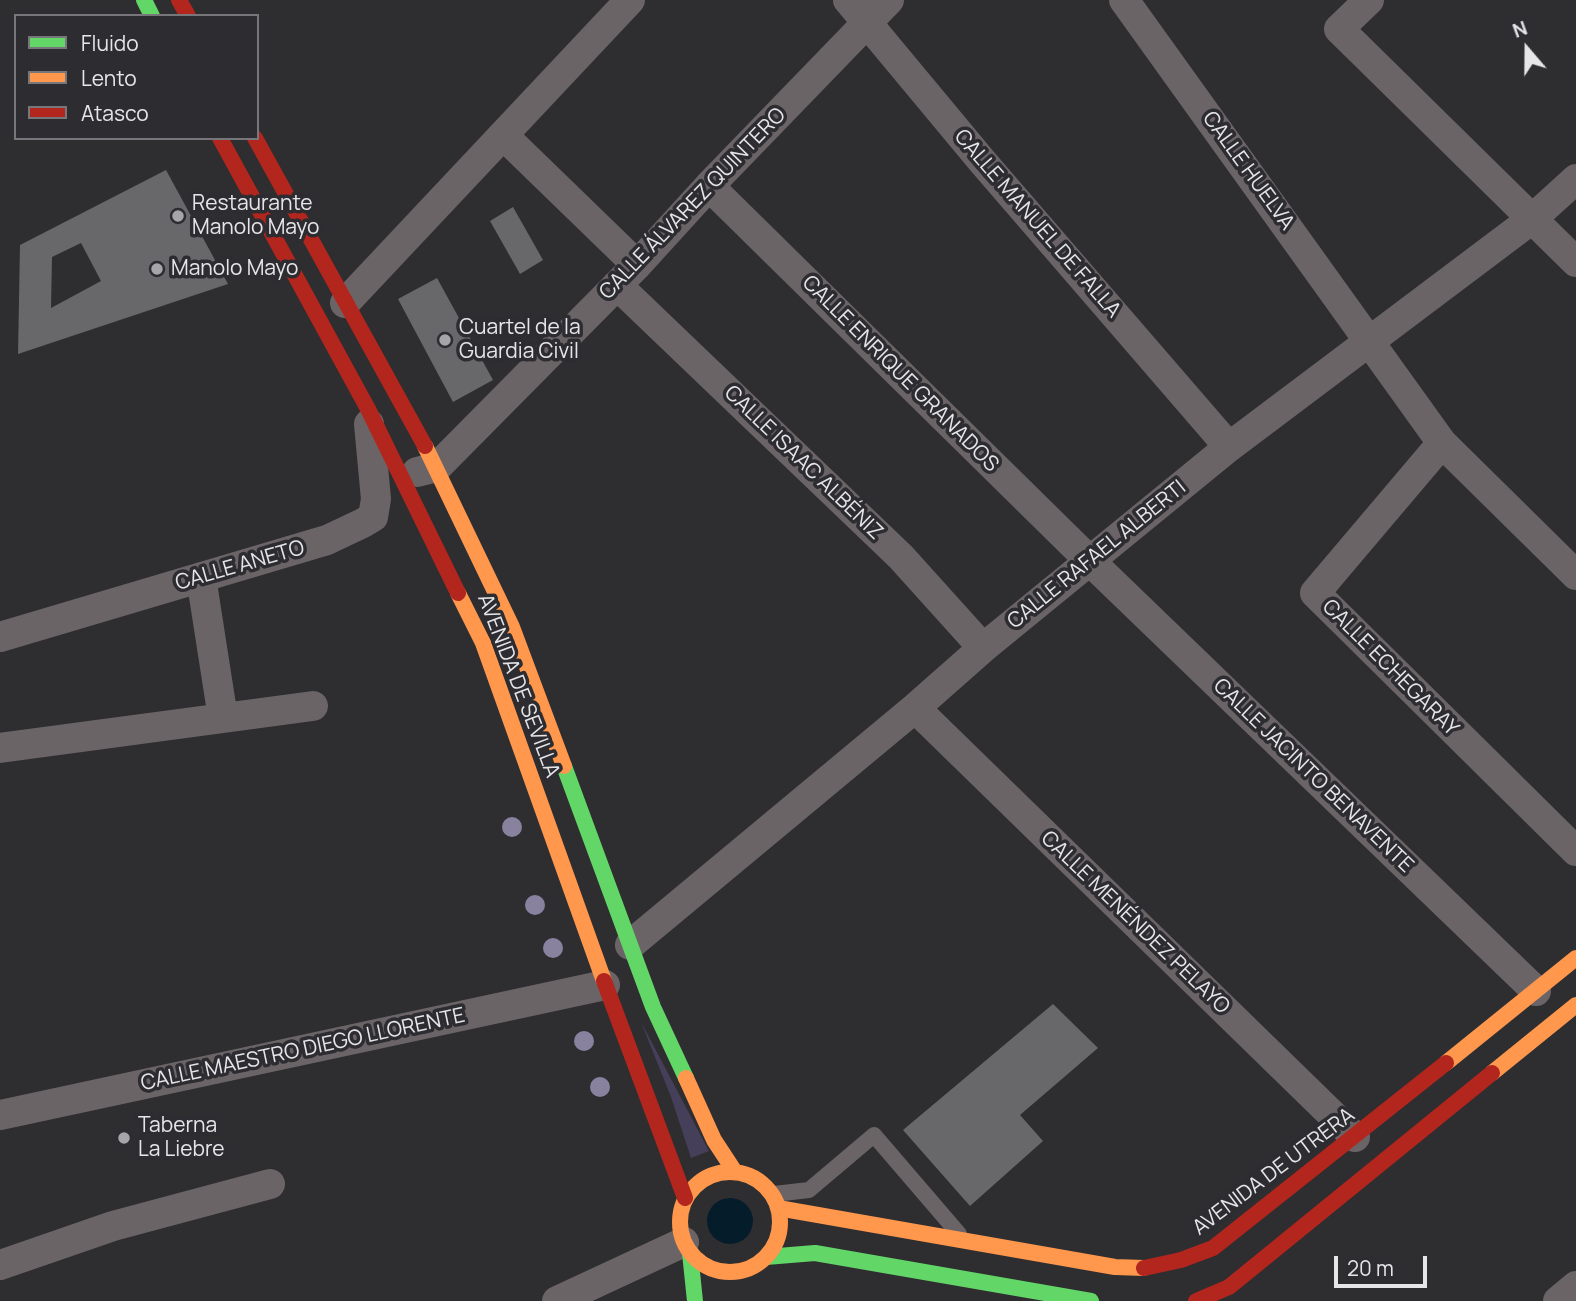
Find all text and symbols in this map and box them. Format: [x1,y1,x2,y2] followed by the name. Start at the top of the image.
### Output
[14,14,259,140] legend
[1492,14,1562,84] north arrow
[1509,15,1531,44] text: N
[81,29,139,57] text: Fluido
[81,64,137,92] text: Lento
[81,99,149,127] text: Atasco
[595,103,791,305] street label: CALLE ÁLVAREZ QUINTERO
[1197,107,1299,235] street label: CALLE HUELVA
[948,125,1126,323] street label: CALLE MANUEL DE FALLA
[192,191,319,241] place label: Restaurante Manolo Mayo
[170,208,186,224] marker: Restaurante Manolo Mayo
[171,256,298,282] place label: Manolo Mayo
[149,261,165,277] marker: Manolo Mayo
[797,271,1003,477] street label: CALLE ENRIQUE GRANADOS
[459,315,581,365] place label: Cuartel de la Guardia Civil
[437,332,453,348] marker: Cuartel de la Guardia Civil
[719,381,887,545] street label: CALLE ISAAC ALBÉNIZ
[1003,475,1191,635] street label: CALLE RAFAEL ALBERTI
[173,536,307,596] street label: CALLE ANETO
[471,591,565,781] street label: AVENIDA DE SEVILLA
[1317,595,1463,741] street label: CALLE ECHEGARAY
[1208,674,1418,878] street label: CALLE JACINTO BENAVENTE
[1035,826,1235,1020] street label: CALLE MENÉNDEZ PELAYO
[139,1003,467,1097] street label: CALLE MAESTRO DIEGO LLORENTE
[1188,1103,1360,1241] street label: AVENIDA DE UTRERA
[138,1113,225,1163] place label: Taberna La Liebre
[116,1130,132,1146] marker: Taberna La Liebre
[1338,1242,1431,1286] scale bar
[1347,1254,1394,1282] text: 20 m

